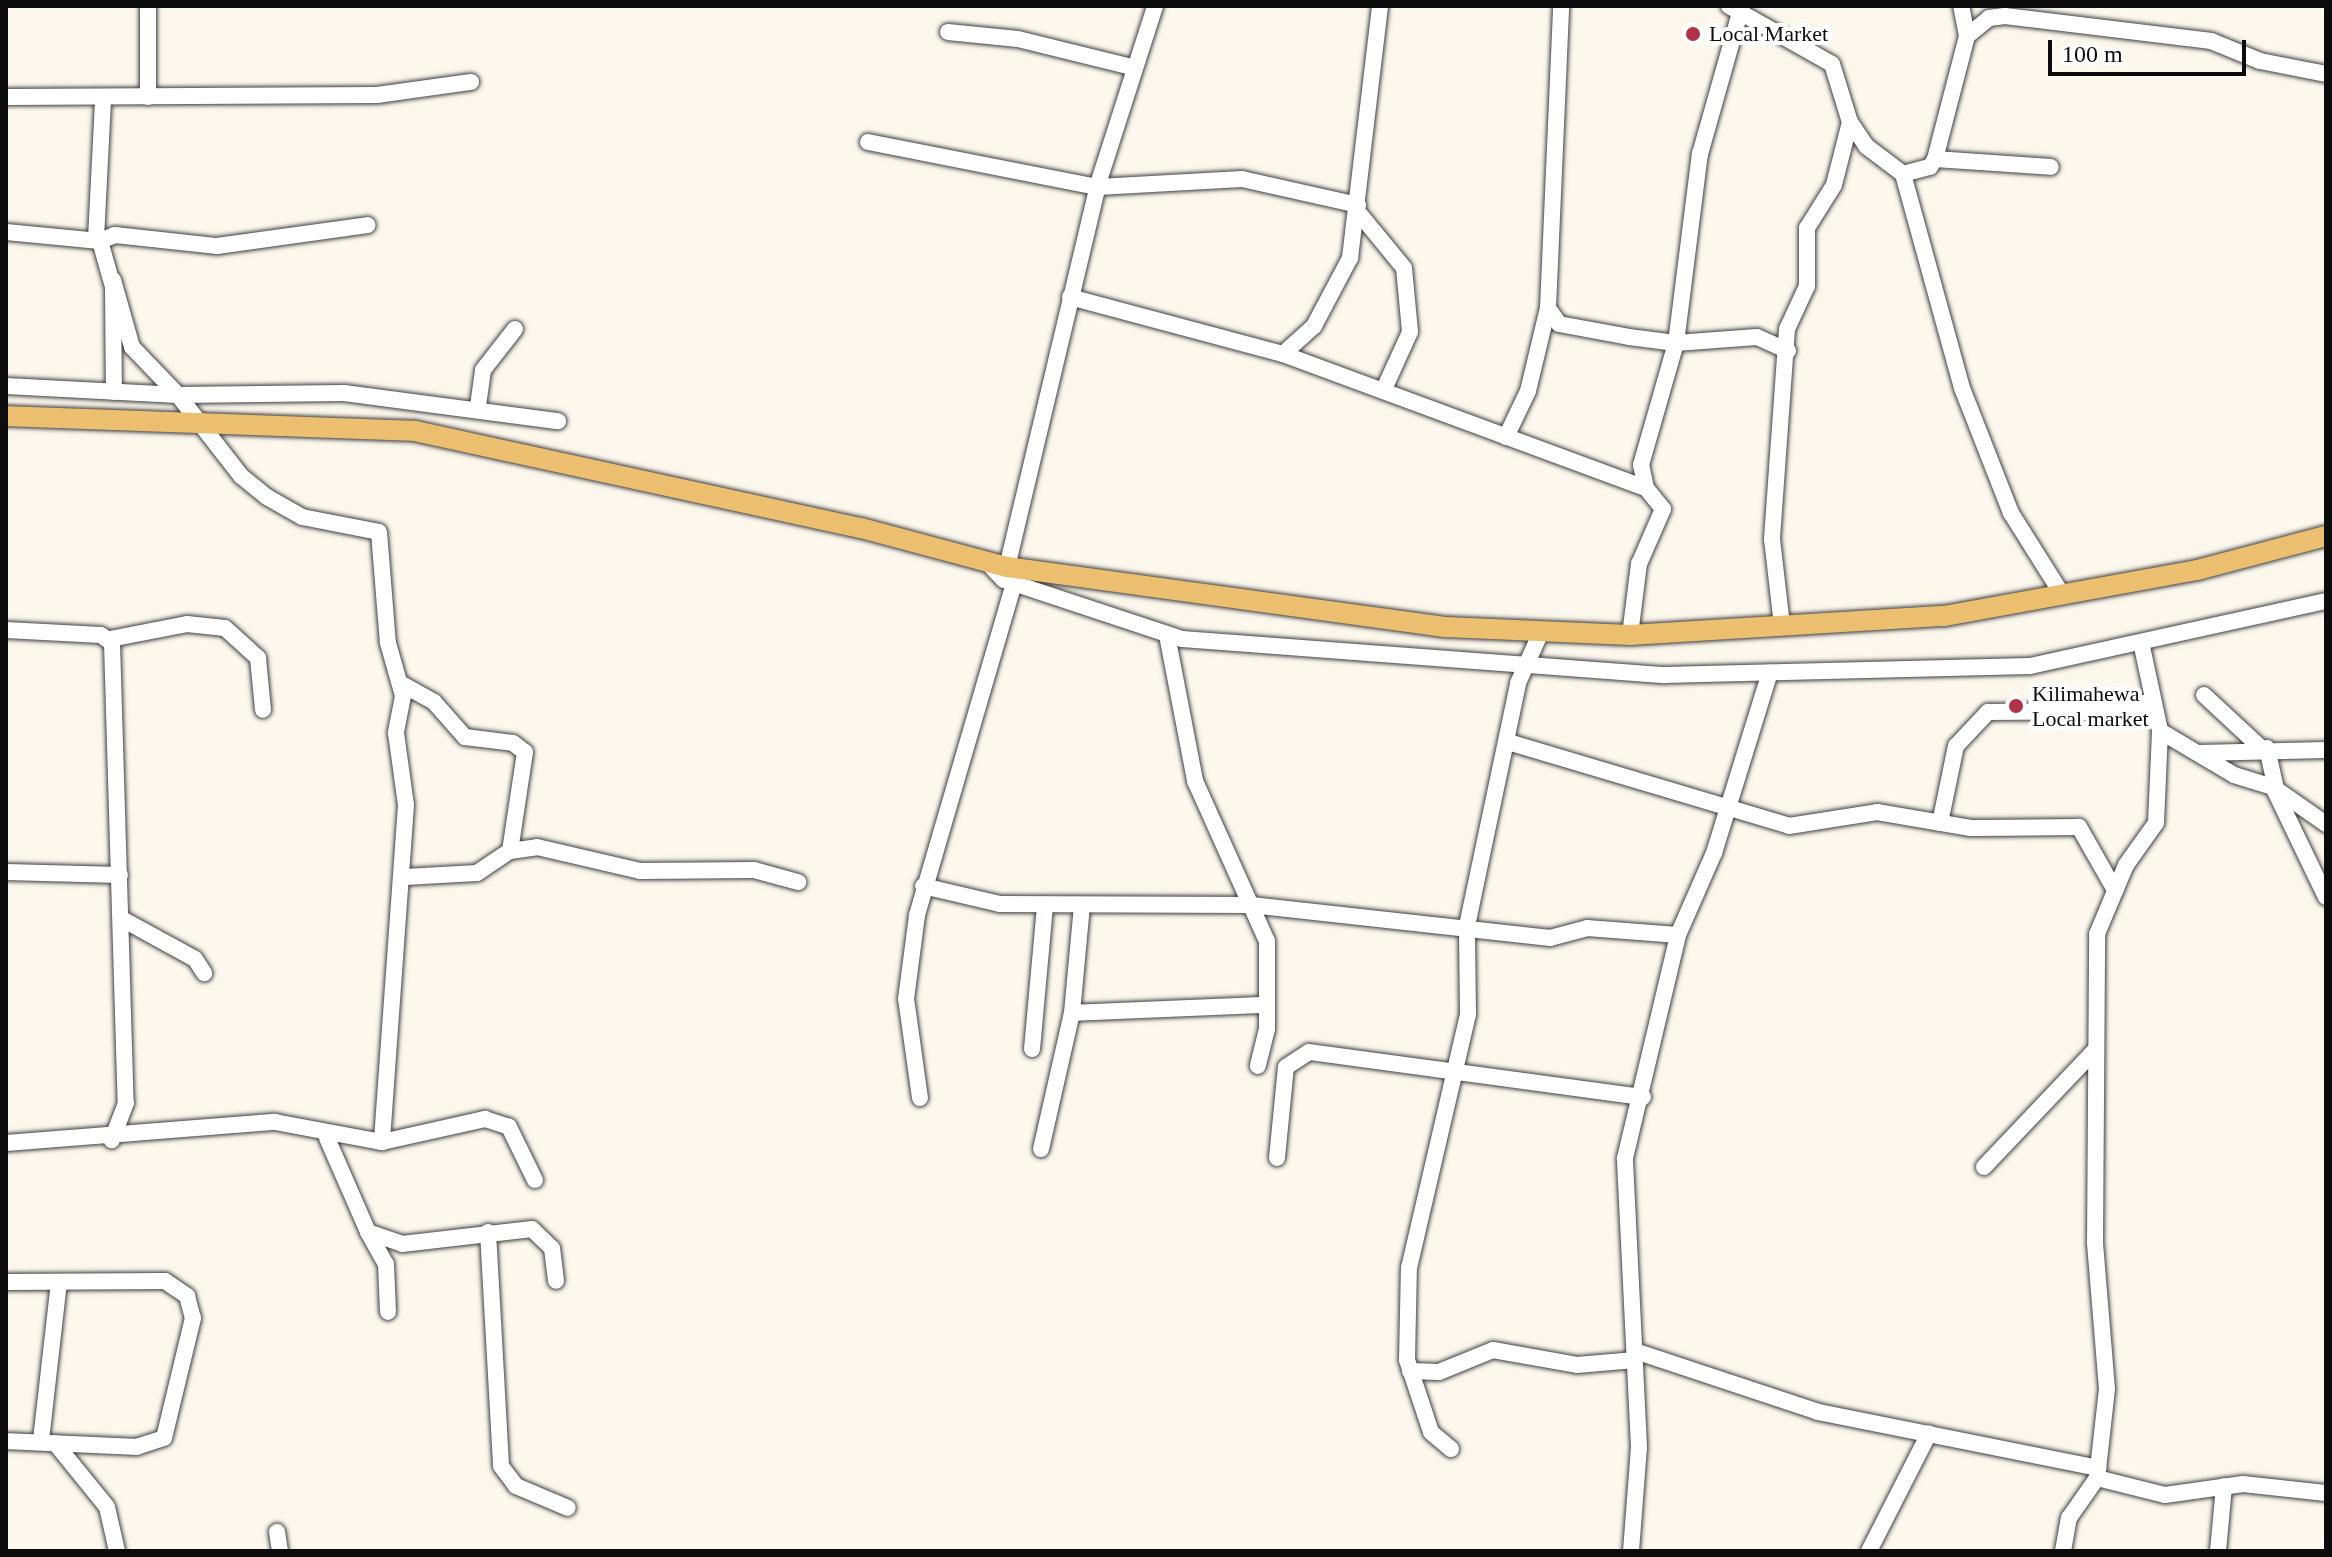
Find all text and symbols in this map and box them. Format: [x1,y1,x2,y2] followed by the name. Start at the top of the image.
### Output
[1709,21,1828,47] place label: Local Market
[2052,24,2250,74] scale bar
[1684,25,1702,43] marker: Local Market
[2062,41,2123,67] text: 100 m
[2032,680,2149,732] place label: Kilimahewa Local market
[2007,697,2025,715] marker: Kilimahewa Local market

